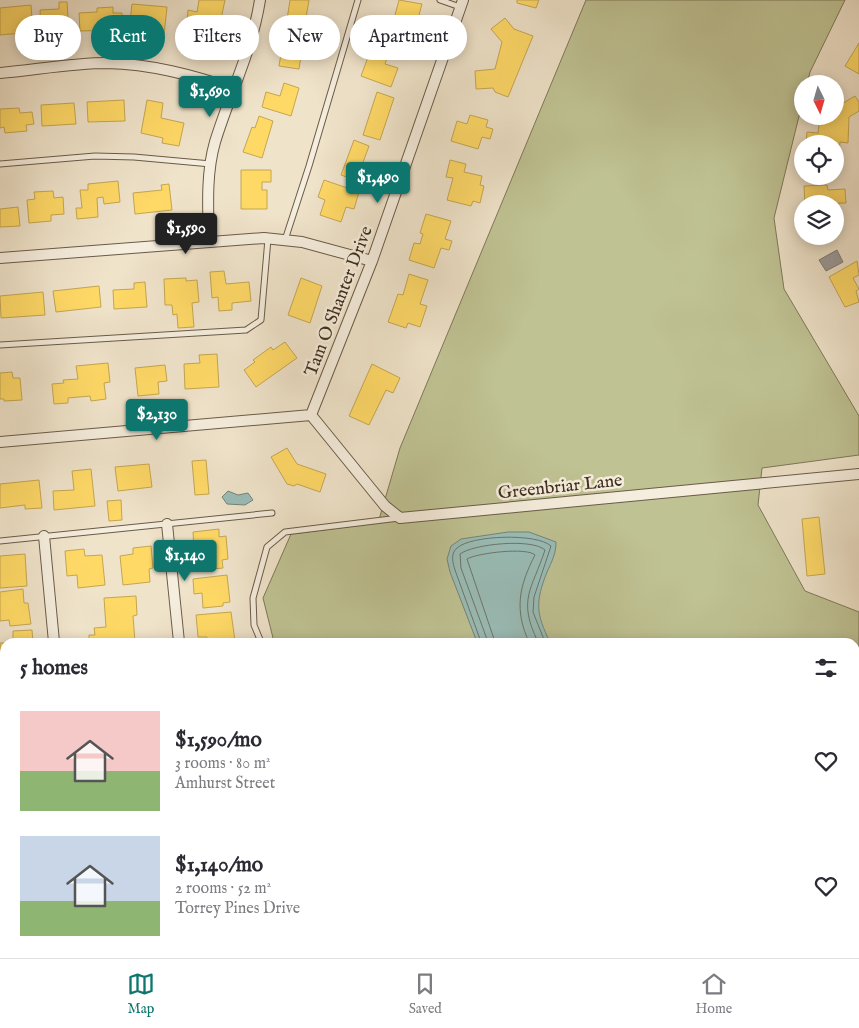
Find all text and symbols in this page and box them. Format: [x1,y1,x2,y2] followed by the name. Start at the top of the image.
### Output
[15,15,81,60] chip: Buy
[91,15,165,60] chip: Rent
[175,15,259,60] chip: Filters
[269,15,340,60] chip: New
[350,15,467,60] chip: Apartment
[794,75,844,125] north arrow
[794,75,844,245] map controls
[169,76,251,118] pin: $1,690
[190,82,230,102] text: $1,690
[794,135,844,185] button: locate
[337,162,419,204] pin: $1,490
[357,168,399,188] text: $1,490
[794,195,844,245] button: layers
[145,212,227,255] pin: $1,590
[166,219,206,239] text: $1,590
[300,223,379,380] street label: Tam O Shanter Drive
[116,398,198,441] pin: $2,130
[137,405,177,425] text: $2,130
[497,470,623,505] street label: Greenbriar Lane
[144,540,226,582] pin: $1,140
[165,546,205,566] text: $1,140
[812,654,840,682] icon: filters
[20,655,88,682] text: 5 homes
[175,727,262,754] text: $1,590/mo
[60,731,120,791] icon: home
[812,747,840,775] icon: heart
[175,754,271,774] text: 3 rooms · 80 m²
[175,774,275,794] text: Amhurst Street
[175,852,263,879] text: $1,140/mo
[60,856,120,916] icon: home
[812,872,840,900] icon: heart
[175,879,271,899] text: 2 rooms · 52 m²
[175,899,300,919] text: Torrey Pines Drive
[127,970,155,1018] tab: Map
[409,970,442,1018] tab: Saved
[696,970,732,1018] tab: Home

